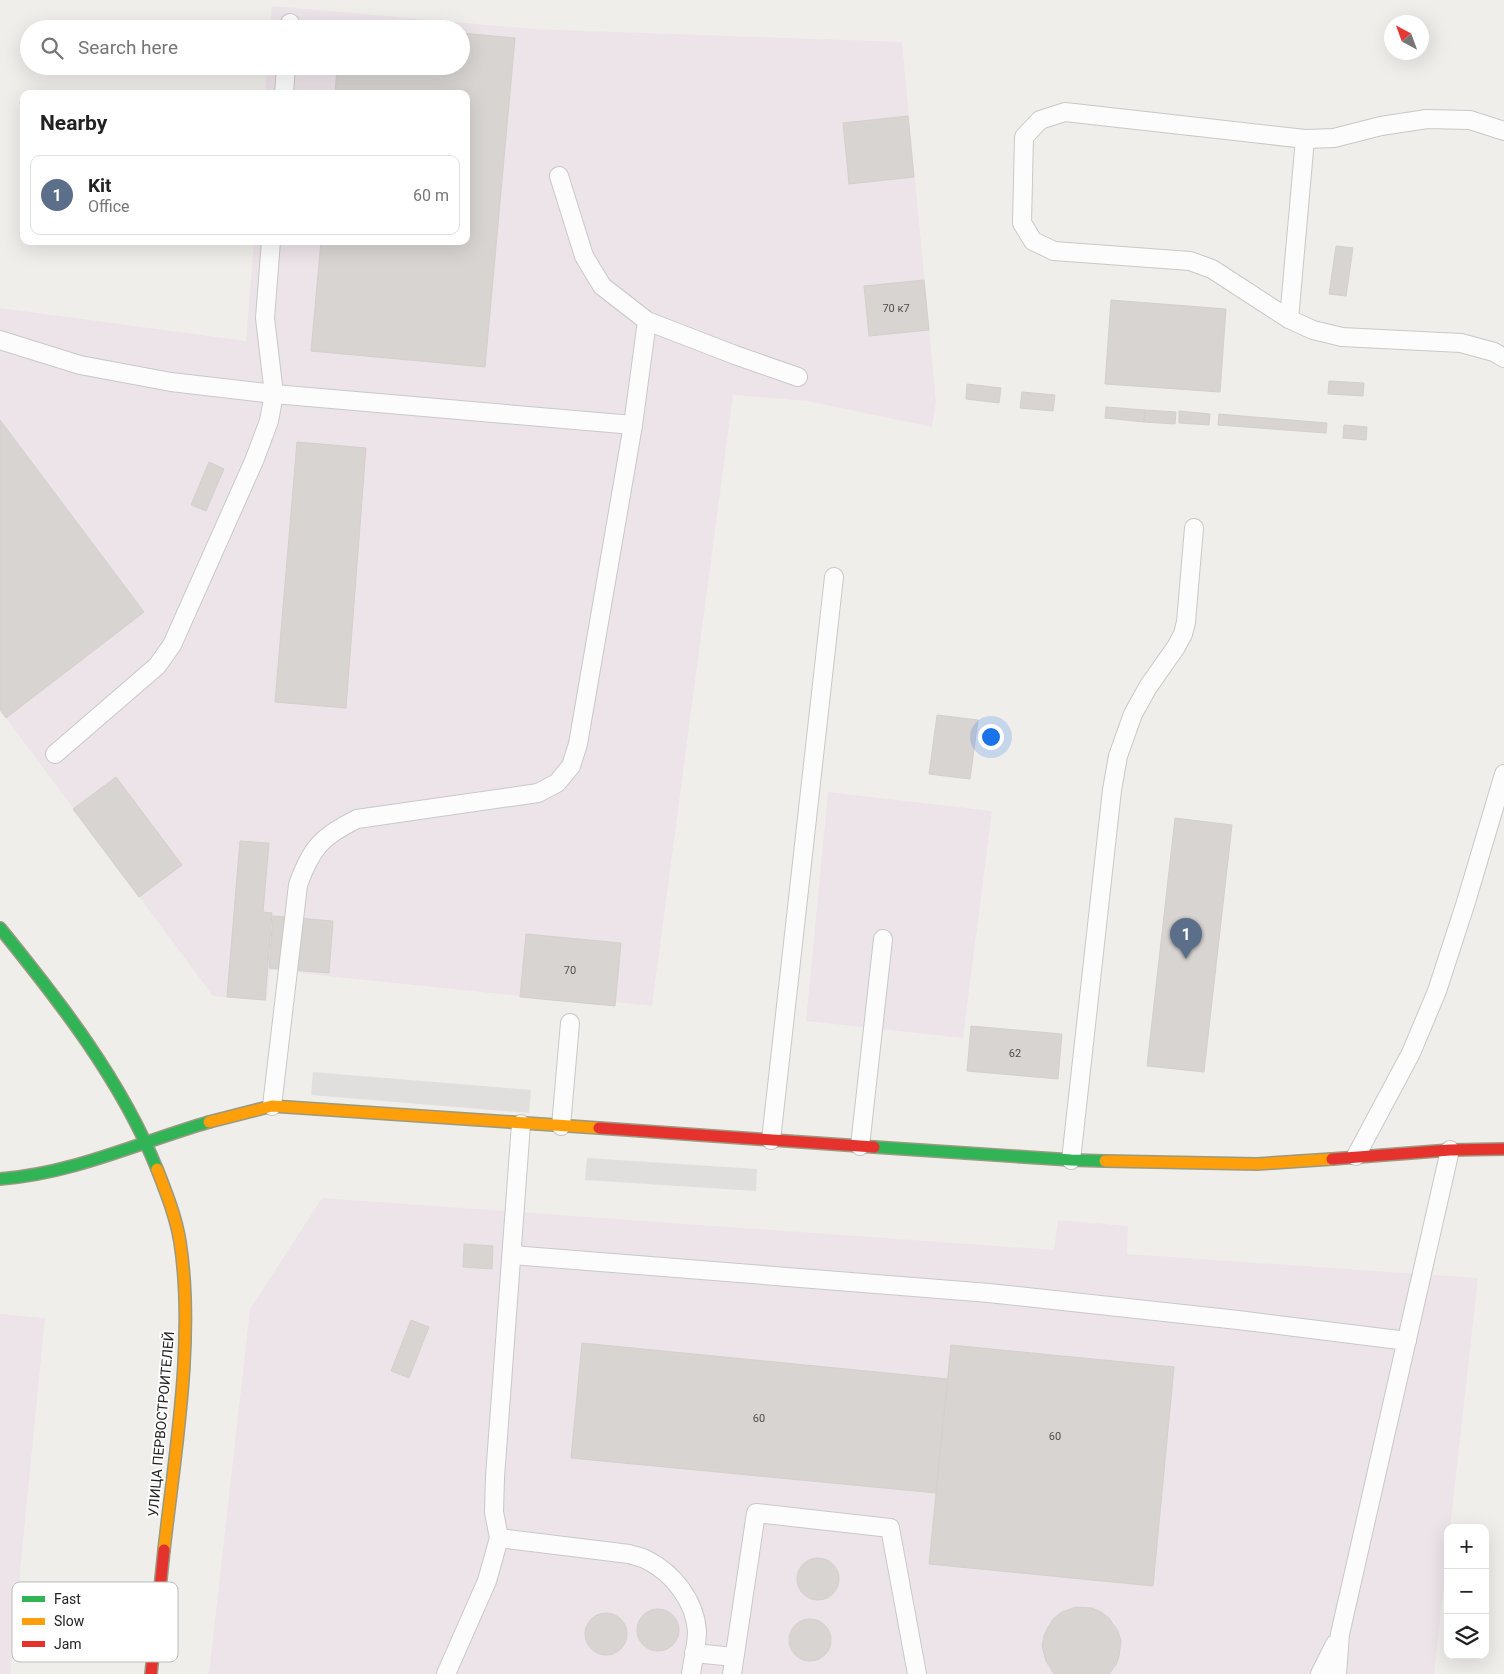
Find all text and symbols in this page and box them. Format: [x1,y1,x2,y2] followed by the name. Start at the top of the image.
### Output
[1384,15,1429,60] north arrow
[20,20,470,75] search box
[38,34,66,62] icon: search
[78,36,178,59] text: Search here
[40,111,107,135] text: Nearby
[88,174,112,197] text: Kit
[52,186,62,205] text: 1
[413,186,449,205] text: 60 m
[88,197,130,216] text: Office
[882,302,910,315] house number: 70 к7
[978,724,1004,750] your location
[1170,918,1202,959] pin: 1
[564,964,576,977] house number: 70
[1009,1047,1021,1060] house number: 62
[145,1331,177,1517] street label: УЛИЦА ПЕРВОСТРОИТЕЛЕЙ
[753,1412,765,1425] house number: 60
[1049,1430,1061,1443] house number: 60
[1444,1524,1489,1659] map controls
[1444,1524,1489,1569] button: +
[1444,1569,1489,1614] button: −
[12,1582,178,1662] legend
[54,1591,81,1607] text: Fast
[54,1613,85,1629] text: Slow
[1444,1614,1489,1659] button: layers
[54,1636,82,1652] text: Jam

